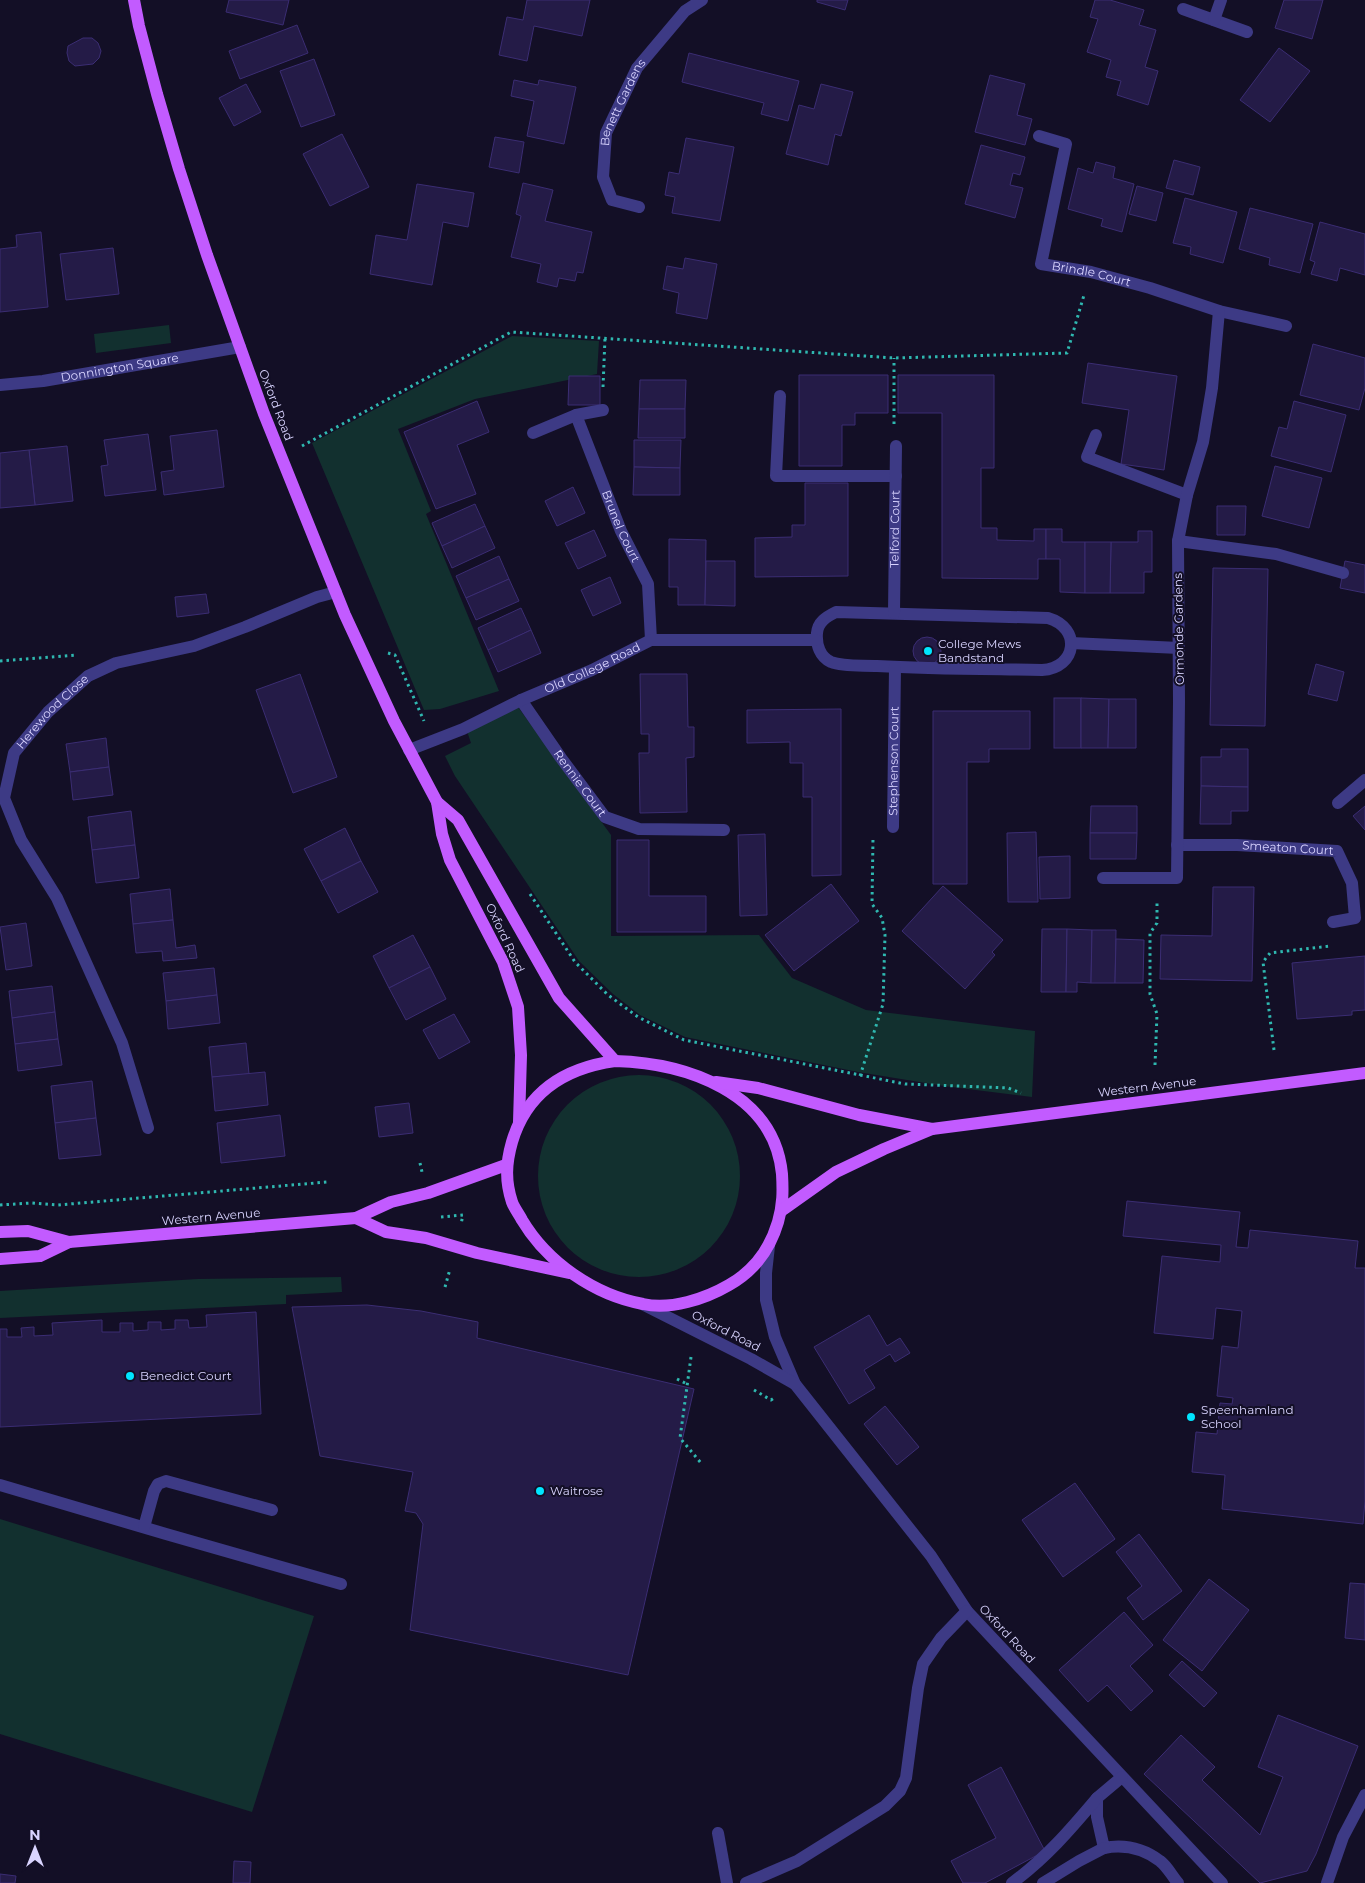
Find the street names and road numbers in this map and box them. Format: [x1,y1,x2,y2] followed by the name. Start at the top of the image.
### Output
[597,55,649,147] street label: Benett Gardens
[1051,258,1133,290] street label: Brindle Court
[59,350,180,385] street label: Donnington Square
[256,367,297,443] street label: Oxford Road
[599,488,644,565] street label: Brunel Court
[887,490,902,568] street label: Telford Court
[1170,573,1187,685] street label: Ormonde Gardens
[542,639,643,696] street label: Old College Road
[13,671,92,752] street label: Herewood Close
[885,706,902,816] street label: Stephenson Court
[551,747,610,819] street label: Rennie Court
[1242,837,1334,858] street label: Smeaton Court
[483,901,528,975] street label: Oxford Road
[1097,1073,1197,1100] street label: Western Avenue
[161,1205,261,1228] street label: Western Avenue
[689,1307,763,1354] street label: Oxford Road
[976,1601,1038,1666] street label: Oxford Road

